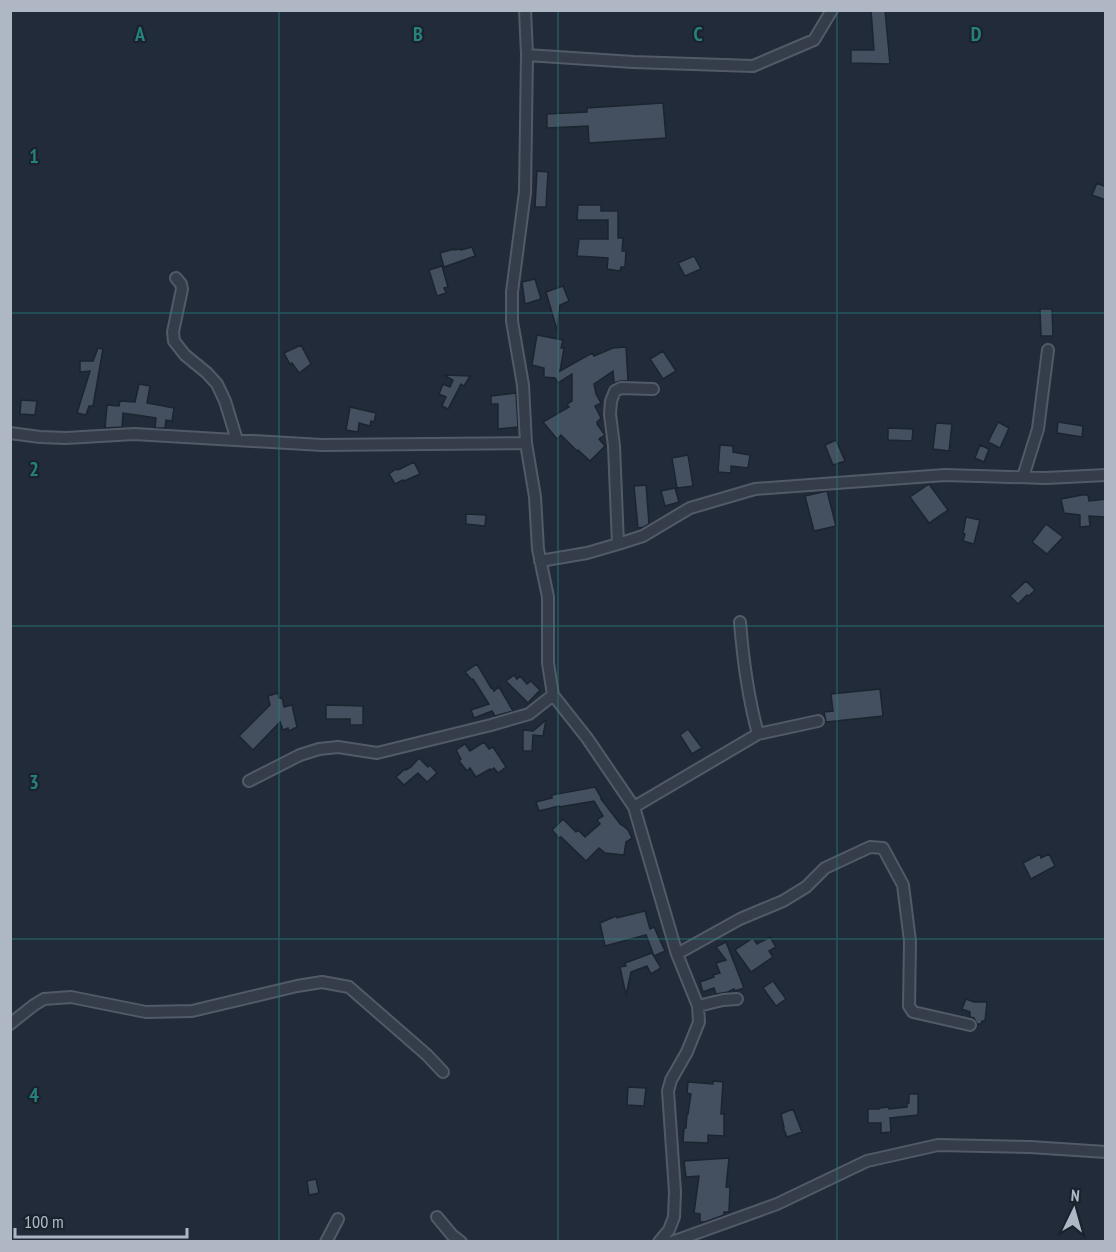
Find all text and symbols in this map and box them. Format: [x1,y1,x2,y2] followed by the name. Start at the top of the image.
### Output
[134,21,146,47] text: A
[413,21,423,47] text: B
[693,21,703,47] text: C
[971,21,982,47] text: D
[29,143,39,169] text: 1
[29,456,39,482] text: 2
[29,769,39,795] text: 3
[29,1082,39,1108] text: 4
[1044,1180,1104,1240] north arrow
[1070,1185,1080,1205] text: N
[15,1201,188,1239] scale bar
[24,1210,64,1233] text: 100 m

